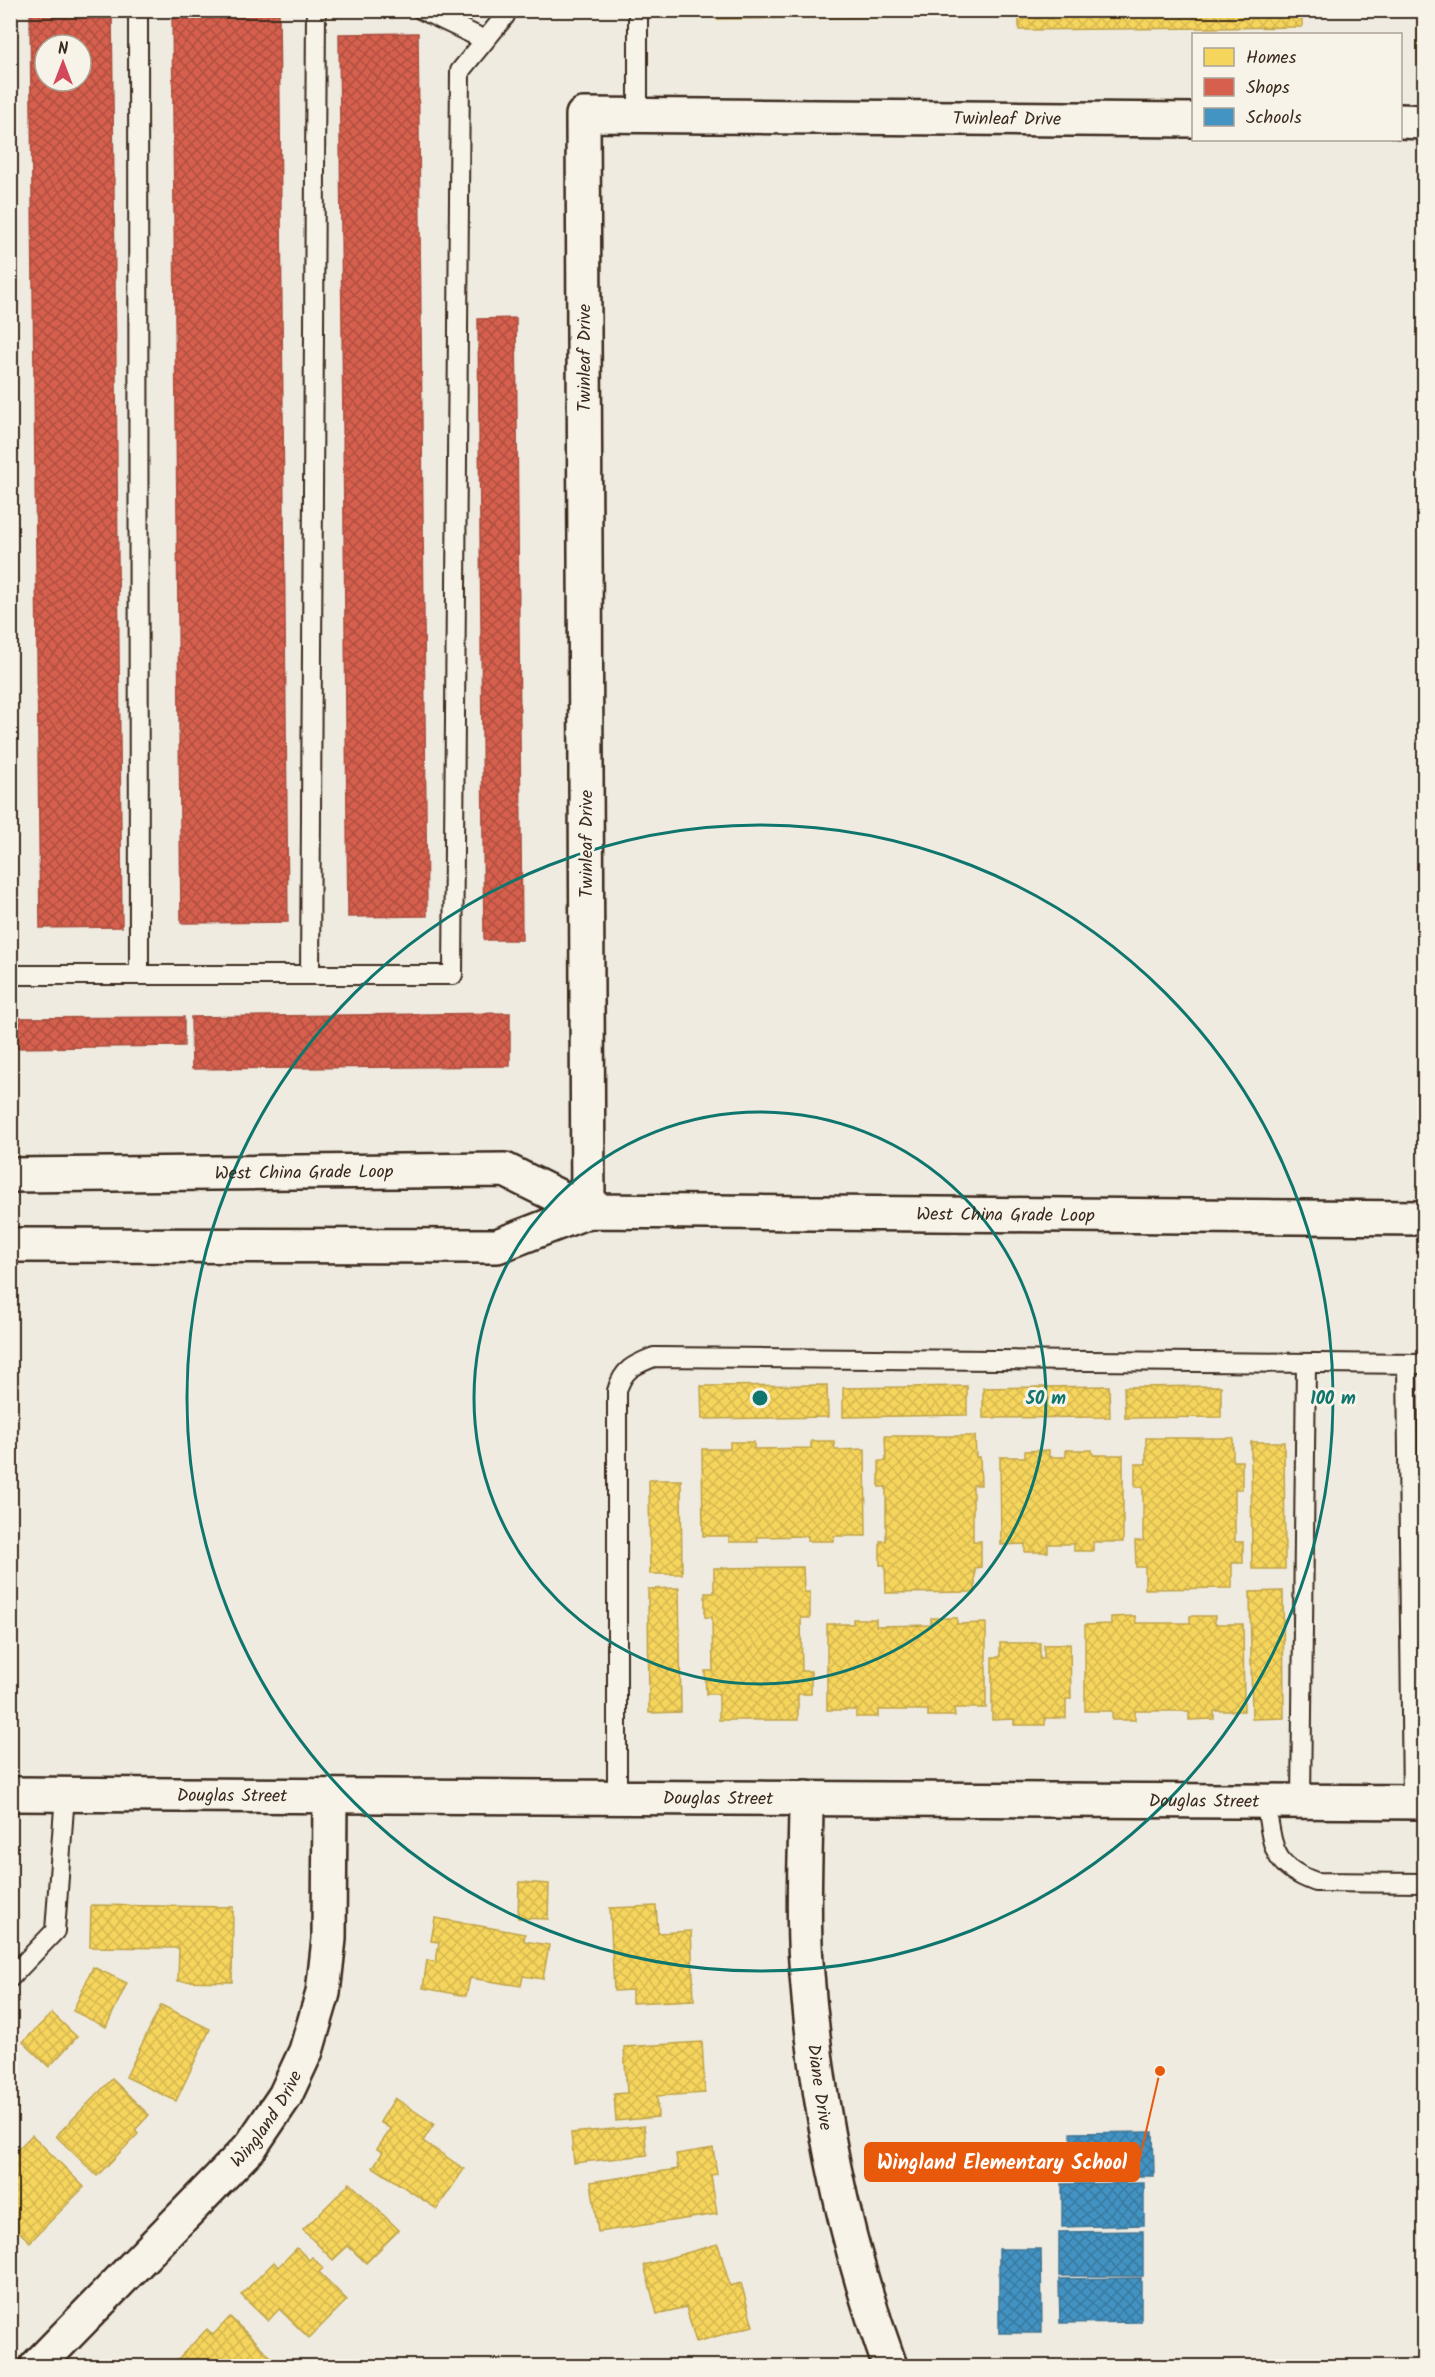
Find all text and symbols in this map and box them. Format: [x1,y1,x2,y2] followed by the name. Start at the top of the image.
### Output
[33,33,93,93] north arrow
[1192,33,1402,141] legend
[58,37,68,62] text: N
[1246,44,1297,73] text: Homes
[1246,74,1290,103] text: Shops
[1246,104,1302,133] text: Schools
[953,105,1061,135] street label: Twinleaf Drive
[571,304,600,412] street label: Twinleaf Drive
[573,790,602,898] street label: Twinleaf Drive
[215,1158,394,1189] street label: West China Grade Loop
[916,1201,1095,1231] street label: West China Grade Loop
[1025,1385,1066,1414] text: 50 m
[1310,1385,1356,1414] text: 100 m
[750,1388,770,1408] centre of rings
[177,1782,288,1812] street label: Douglas Street
[663,1785,774,1814] street label: Douglas Street
[1149,1787,1260,1817] street label: Douglas Street
[798,2043,839,2133] street label: Diane Drive
[224,2066,311,2175] street label: Wingland Drive
[865,2143,1139,2181] callout: Wingland Elementary School
[877,2148,1128,2180] text: Wingland Elementary School

